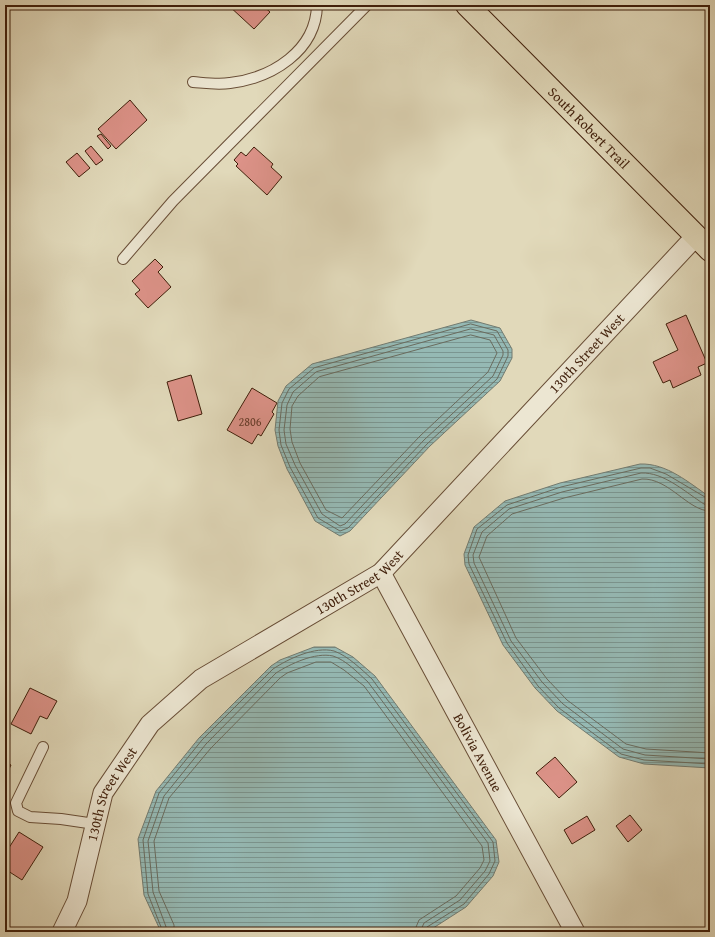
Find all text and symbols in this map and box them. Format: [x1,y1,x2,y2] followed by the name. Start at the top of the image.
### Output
[544,82,634,173] street label: South Robert Trail
[544,308,629,398] street label: 130th Street West
[238,413,262,430] house number: 2806
[312,545,408,619] street label: 130th Street West
[449,710,508,796] street label: Bolivia Avenue
[82,743,142,843] street label: 130th Street West

